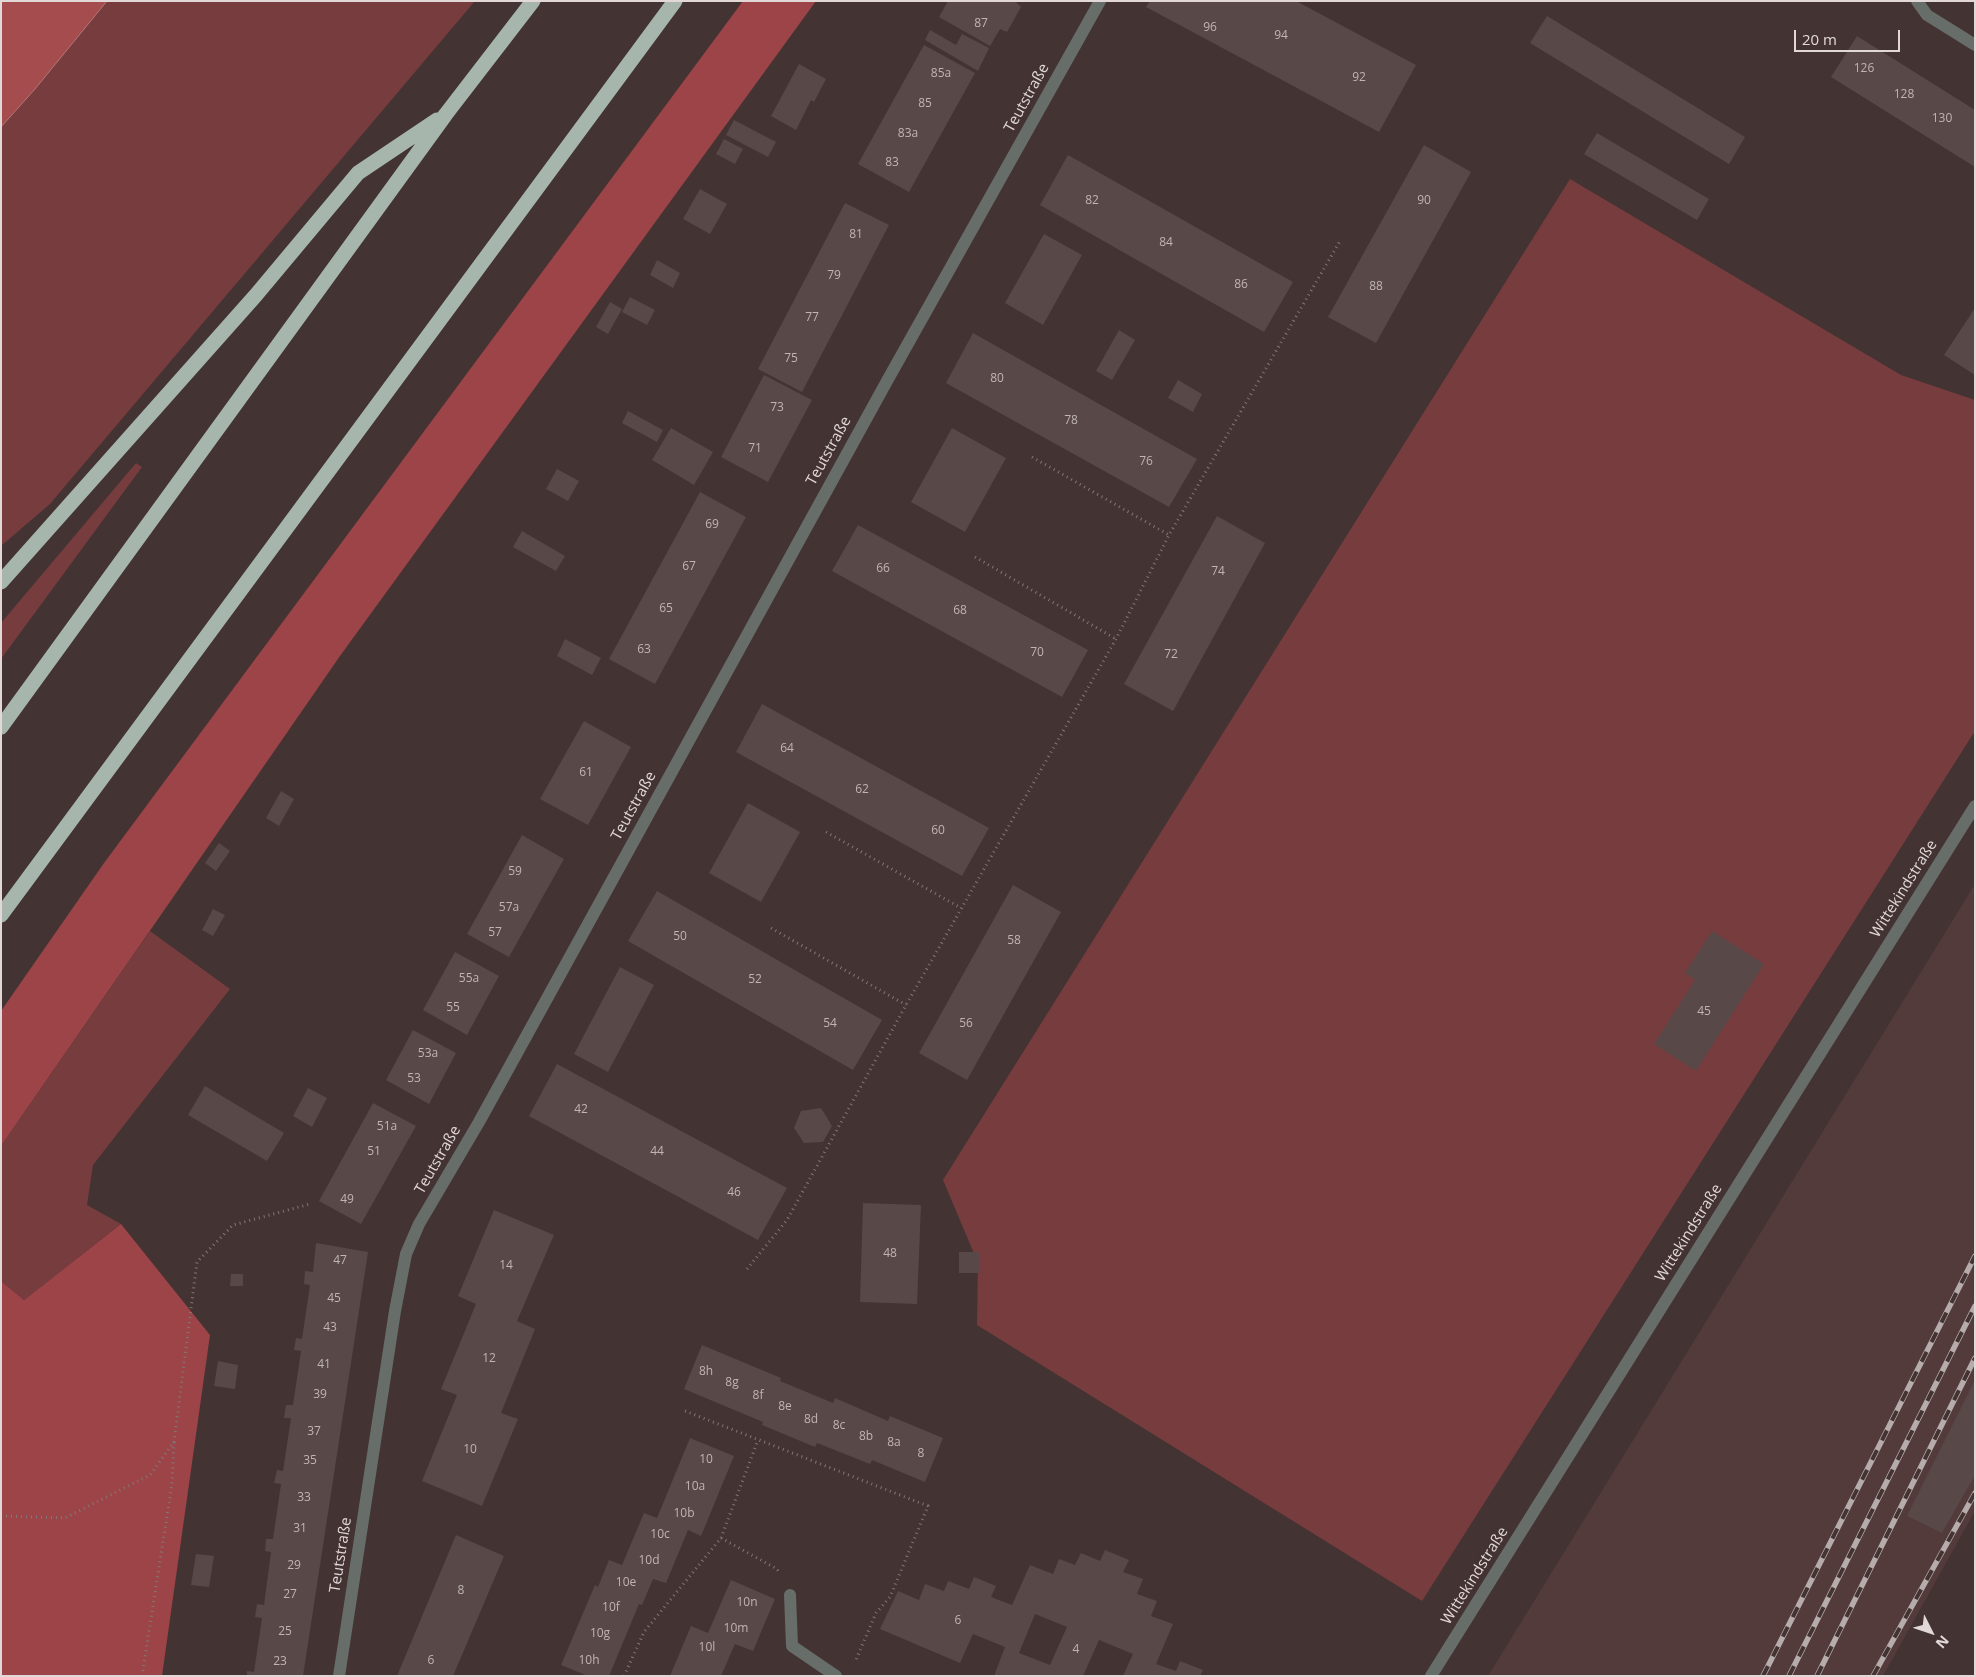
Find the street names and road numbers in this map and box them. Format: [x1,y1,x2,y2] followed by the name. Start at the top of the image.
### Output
[1001,60,1053,136] street label: Teutstraße
[803,413,855,489] street label: Teutstraße
[608,768,660,844] street label: Teutstraße
[1867,837,1941,941] street label: Wittekindstraße
[411,1123,465,1197] street label: Teutstraße
[1652,1181,1726,1285] street label: Wittekindstraße
[326,1516,356,1594] street label: Teutstraße
[1438,1524,1512,1628] street label: Wittekindstraße

